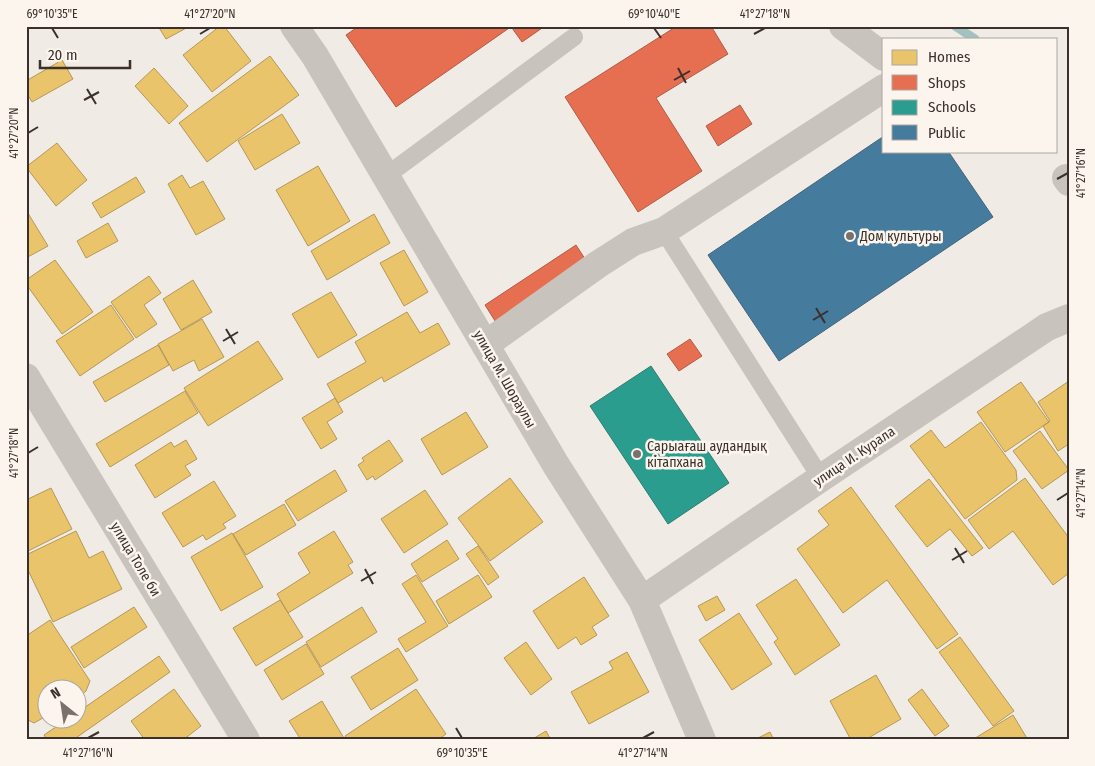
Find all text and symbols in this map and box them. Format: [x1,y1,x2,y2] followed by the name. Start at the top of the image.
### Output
[26,7,78,21] text: 69°10'35"E
[184,7,236,21] text: 41°27'20"N
[628,7,680,21] text: 69°10'40"E
[740,7,790,21] text: 41°27'18"N
[40,38,130,70] scale bar
[882,38,1058,152] legend
[48,46,78,64] text: 20 m
[928,48,970,66] text: Homes
[928,74,966,92] text: Shops
[928,98,976,116] text: Schools
[7,107,21,159] text: 41°27'20"N
[928,124,966,142] text: Public
[1074,148,1088,198] text: 41°27'16"N
[859,228,942,245] place label: Дом культуры
[844,230,856,242] marker: Дом культуры
[470,327,539,431] street label: улица М. Шораулы
[810,423,899,490] street label: улица И. Курала
[7,428,21,478] text: 41°27'18"N
[647,438,767,471] place label: Сарыағаш аудандық кітапхана
[631,448,643,460] marker: Сарыағаш аудандық кітапхана
[1074,468,1088,518] text: 41°27'14"N
[107,519,164,599] street label: улица Толе би
[38,678,88,728] north arrow
[48,684,64,703] text: N
[63,746,113,760] text: 41°27'16"N
[436,746,488,760] text: 69°10'35"E
[618,746,668,760] text: 41°27'14"N

